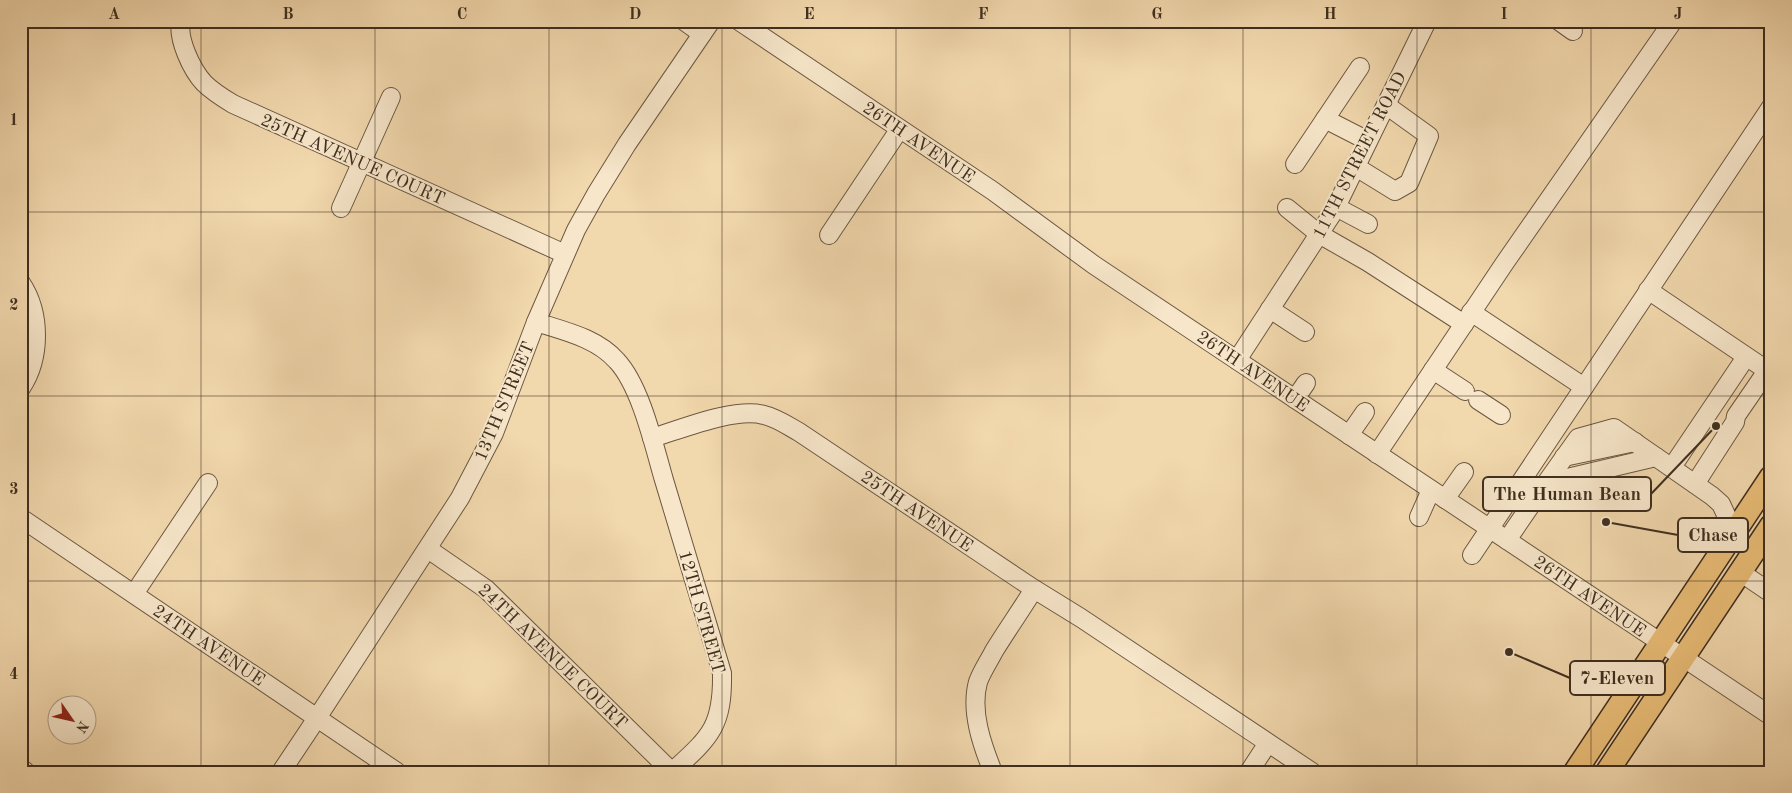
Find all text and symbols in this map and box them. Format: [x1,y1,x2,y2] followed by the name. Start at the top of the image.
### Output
[108,7,120,23] text: A
[282,7,294,23] text: B
[457,7,467,23] text: C
[629,7,641,23] text: D
[803,7,815,23] text: E
[978,7,989,23] text: F
[1151,7,1163,23] text: G
[1323,7,1337,23] text: H
[1500,7,1508,23] text: I
[1674,7,1683,23] text: J
[1310,69,1410,242] street label: 11TH STREET ROAD
[859,99,978,187] street label: 26TH AVENUE
[258,111,447,209] street label: 25TH AVENUE COURT
[9,113,19,129] text: 1
[9,298,19,314] text: 2
[1193,328,1312,416] street label: 26TH AVENUE
[472,339,538,464] street label: 13TH STREET
[857,468,976,556] street label: 25TH AVENUE
[1483,477,1651,511] callout: The Human Bean
[9,482,19,498] text: 3
[1493,486,1641,505] text: The Human Bean
[1678,518,1748,552] callout: Chase
[1688,527,1738,546] text: Chase
[675,548,727,676] street label: 12TH STREET
[1530,553,1649,641] street label: 26TH AVENUE
[474,581,630,732] street label: 24TH AVENUE COURT
[149,602,268,690] street label: 24TH AVENUE
[1570,661,1665,695] callout: 7-Eleven
[9,667,19,683] text: 4
[1580,670,1654,689] text: 7-Eleven
[48,696,98,746] north arrow
[73,718,91,735] text: N

